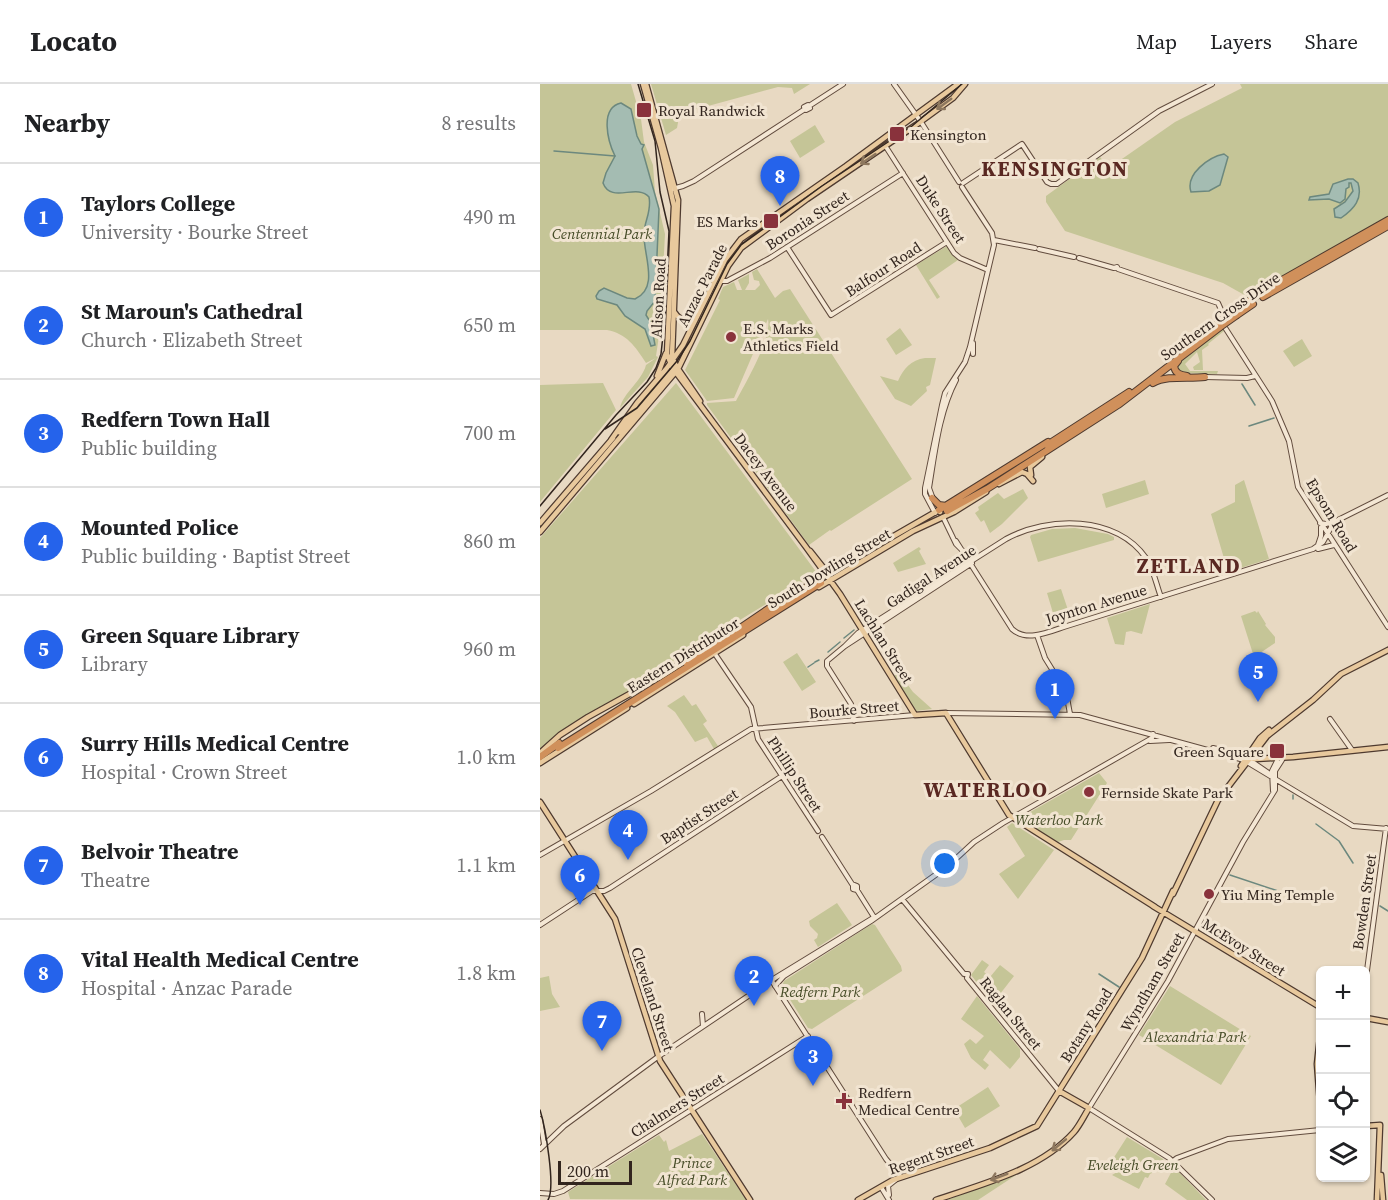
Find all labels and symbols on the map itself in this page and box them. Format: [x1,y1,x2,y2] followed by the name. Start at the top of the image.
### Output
[937,98,953,110] one-way arrow
[658,100,766,121] place label: Royal Randwick
[635,101,653,119] marker: Royal Randwick
[910,124,987,145] place label: Kensington
[888,125,906,143] marker: Kensington
[860,153,876,165] one-way arrow
[981,154,1129,183] district label: KENSINGTON
[760,156,800,206] pin: 8
[911,171,971,247] street label: Duke Street
[761,185,853,255] street label: Boronia Street
[696,211,758,232] place label: ES Marks
[762,212,780,230] marker: ES Marks
[552,223,653,244] park label: Centennial Park
[841,236,926,302] street label: Balfour Road
[672,240,732,330] street label: Anzac Parade
[645,257,671,339] street label: Alison Road
[1156,267,1284,365] street label: Southern Cross Drive
[743,318,839,356] place label: E.S. Marks Athletics Field
[724,330,738,344] marker: E.S. Marks Athletics Field
[729,428,803,516] street label: Dacey Avenue
[1302,474,1363,556] street label: Epsom Road
[764,523,895,613] street label: South Dowling Street
[882,539,980,613] street label: Gadigal Avenue
[1137,551,1241,580] district label: ZETLAND
[1042,579,1150,630] street label: Joynton Avenue
[850,595,918,687] street label: Lachlan Street
[623,612,744,698] street label: Eastern Distributor
[1238,652,1278,702] pin: 5
[1036,670,1074,719] pin: 1
[808,695,900,723] street label: Bourke Street
[763,732,827,816] street label: Phillip Street
[1174,741,1264,762] place label: Green Square
[1268,742,1286,760] marker: Green Square
[924,775,1048,804] district label: WATERLOO
[1101,782,1234,803] place label: Fernside Skate Park
[656,783,742,849] street label: Baptist Street
[1082,785,1096,799] marker: Fernside Skate Park
[1015,809,1104,830] park label: Waterloo Park
[608,810,647,860] pin: 4
[930,849,959,878] your location
[1347,853,1381,951] street label: Bowden Street
[560,856,600,905] pin: 6
[1221,884,1335,905] place label: Yiu Ming Temple
[1202,887,1216,901] marker: Yiu Ming Temple
[1198,913,1290,981] street label: McEvoy Street
[1115,928,1189,1036] street label: Wyndham Street
[626,944,680,1054] street label: Cleveland Street
[734,956,774,1006] pin: 2
[975,972,1047,1054] street label: Raglan Street
[779,981,861,1002] park label: Redfern Park
[1055,984,1117,1066] street label: Botany Road
[582,1002,622,1051] pin: 7
[1143,1026,1247,1047] park label: Alexandria Park
[794,1036,832,1086] pin: 3
[626,1068,728,1142] street label: Chalmers Street
[858,1082,960,1120] place label: Redfern Medical Centre
[835,1092,853,1110] marker: Redfern Medical Centre
[886,1131,976,1179] street label: Regent Street
[1052,1138,1067,1152] one-way arrow
[656,1152,728,1190] park label: Prince Alfred Park
[1086,1154,1179,1175] park label: Eveleigh Green
[558,1158,632,1186] scale bar
[991,1172,1009,1183] one-way arrow

